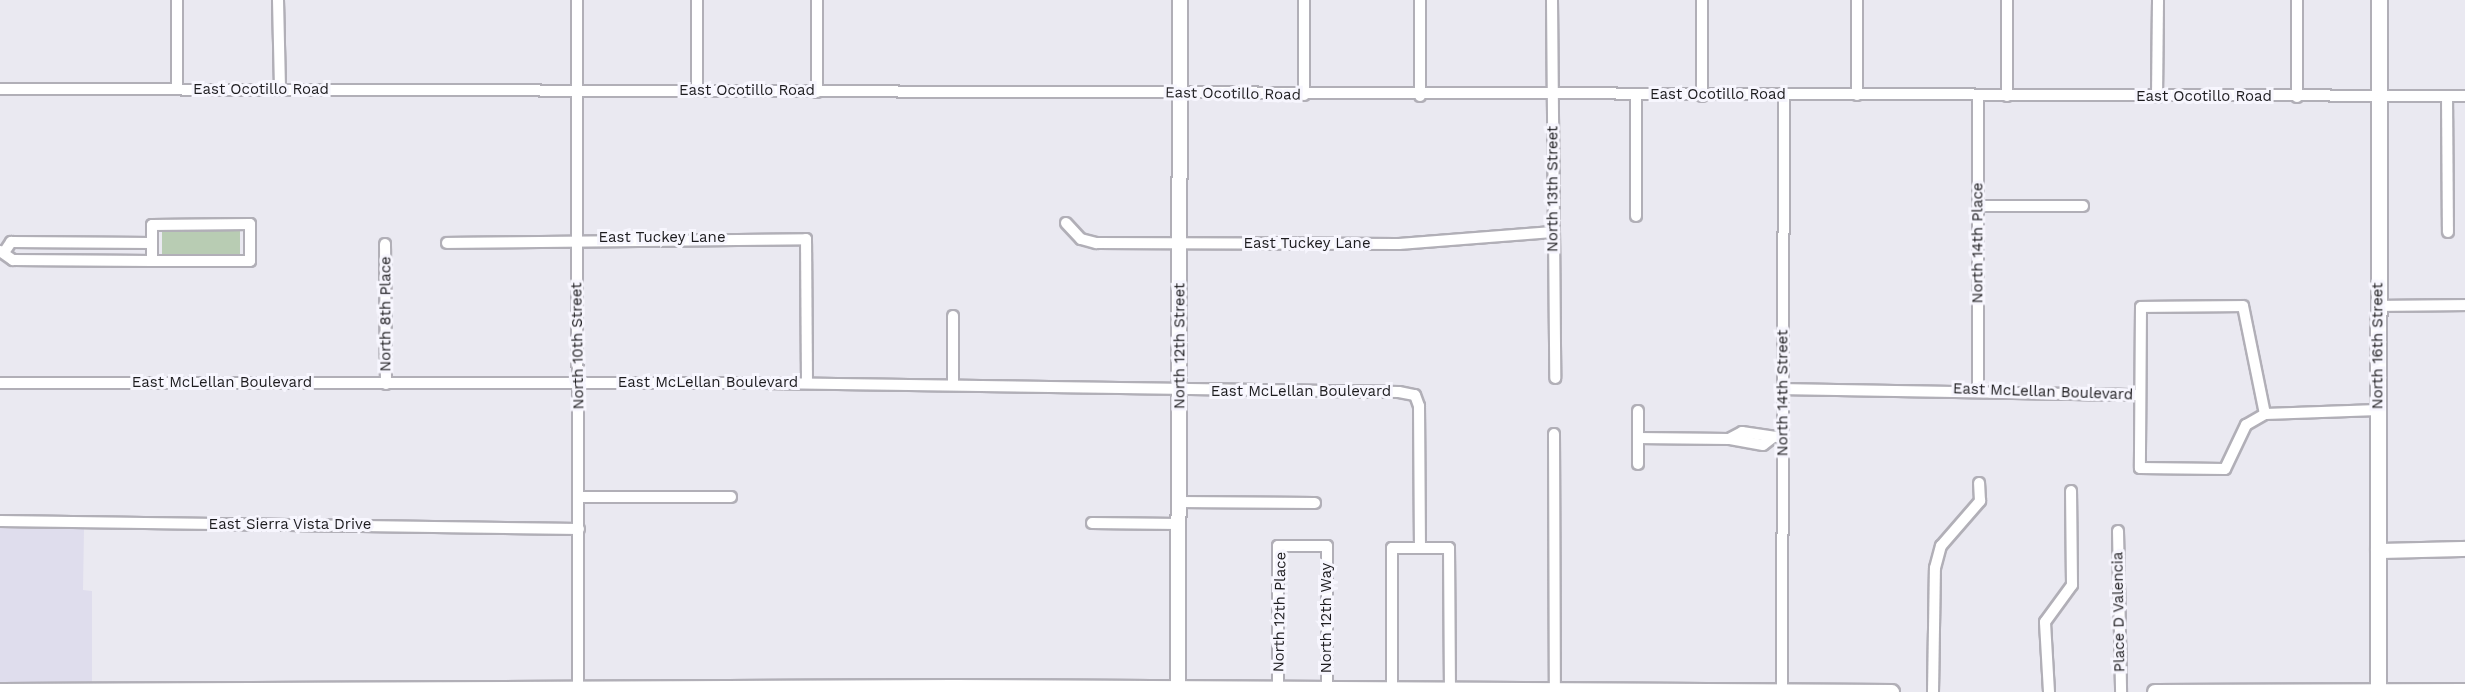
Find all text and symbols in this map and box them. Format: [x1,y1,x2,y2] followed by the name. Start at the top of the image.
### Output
[193,81,329,99] street label: East Ocotillo Road
[679,82,815,100] street label: East Ocotillo Road
[1165,84,1301,104] street label: East Ocotillo Road
[1650,86,1786,104] street label: East Ocotillo Road
[2136,88,2272,106] street label: East Ocotillo Road
[1544,126,1562,252] street label: North 13th Street
[1969,182,1987,304] street label: North 14th Place
[598,229,726,247] street label: East Tuckey Lane
[1243,235,1371,253] street label: East Tuckey Lane
[377,256,395,372] street label: North 8th Place
[568,282,588,410] street label: North 10th Street
[2369,282,2387,410] street label: North 16th Street
[1171,283,1189,409] street label: North 12th Street
[1774,329,1792,457] street label: North 14th Street
[132,374,312,392] street label: East McLellan Boulevard
[618,374,798,392] street label: East McLellan Boulevard
[1953,380,2133,404] street label: East McLellan Boulevard
[1211,383,1391,401] street label: East McLellan Boulevard
[208,516,372,534] street label: East Sierra Vista Drive
[1270,551,1290,673] street label: North 12th Place
[2109,551,2129,673] street label: Place D Valencia
[1318,562,1336,674] street label: North 12th Way

